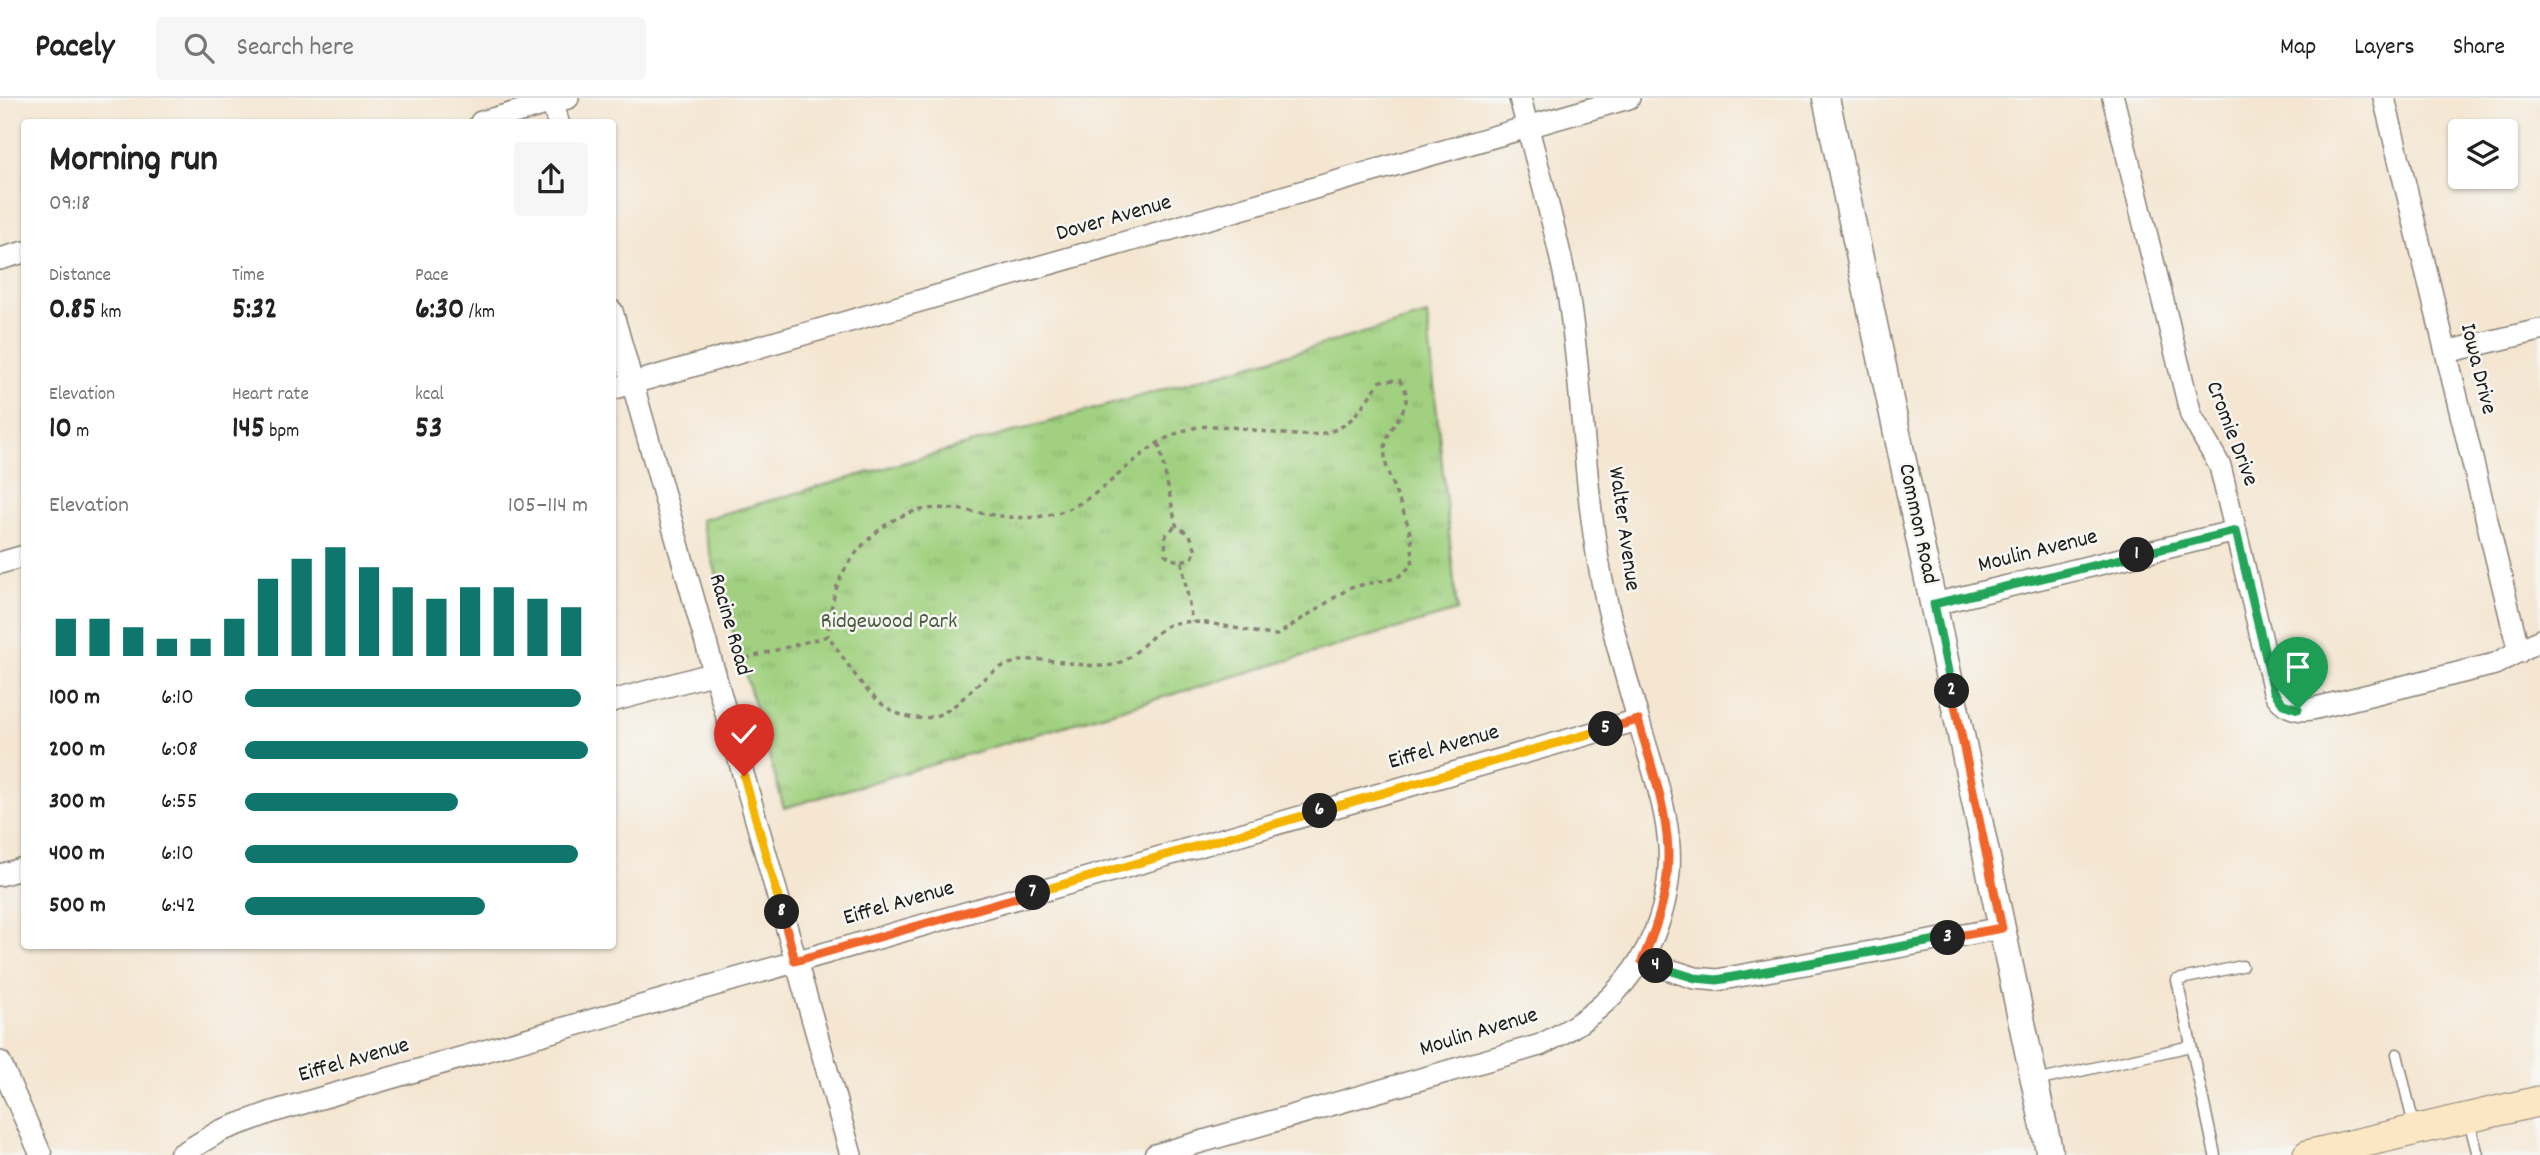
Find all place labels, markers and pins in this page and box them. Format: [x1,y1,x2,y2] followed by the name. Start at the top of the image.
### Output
[2120,538,2154,573] pin: 1
[2268,637,2328,709] pin
[1934,674,1969,708] pin: 2
[714,704,774,776] pin
[1588,712,1624,746] pin: 5
[1302,794,1338,828] pin: 6
[1016,876,1050,910] pin: 7
[764,894,800,930] pin: 8
[1930,920,1966,956] pin: 3
[1638,948,1674,984] pin: 4

